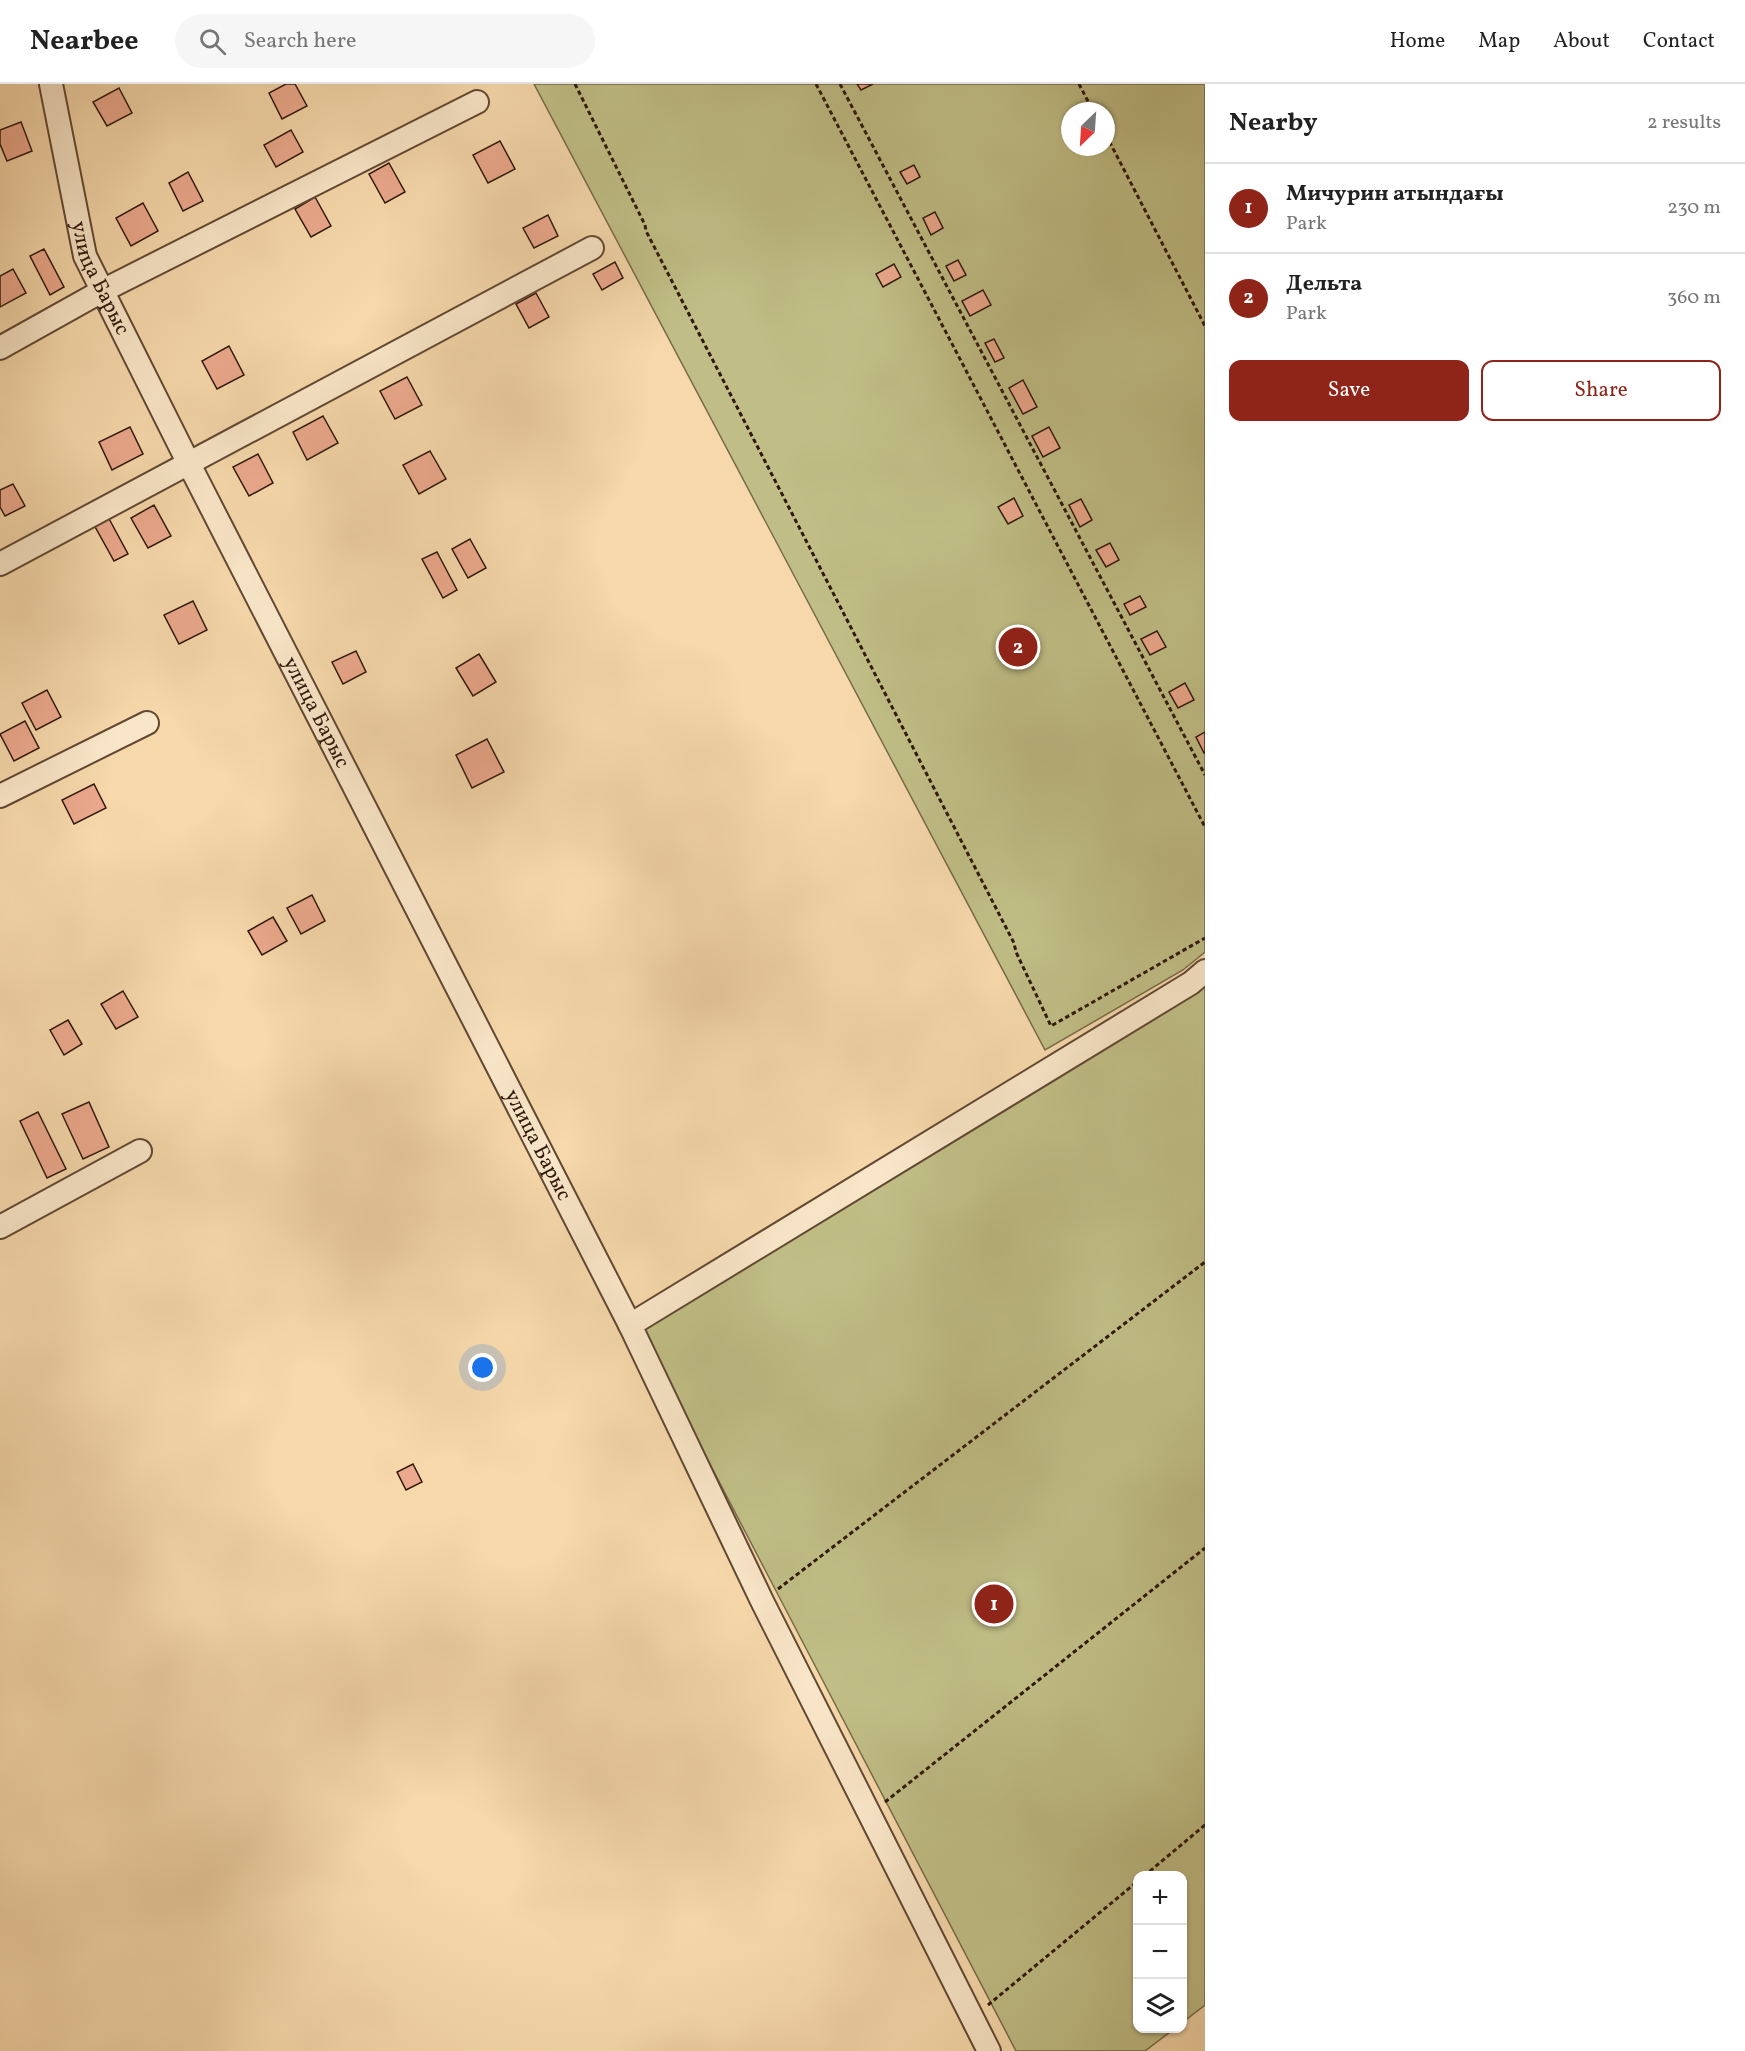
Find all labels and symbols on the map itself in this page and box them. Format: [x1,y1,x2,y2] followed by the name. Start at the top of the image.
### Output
[1061,102,1115,156] north arrow
[64,219,137,340] street label: улица Барыс
[998,624,1038,670] pin: 2
[276,652,357,773] street label: улица Барыс
[497,1084,578,1206] street label: улица Барыс
[468,1353,497,1382] your location
[974,1582,1014,1627] pin: 1

